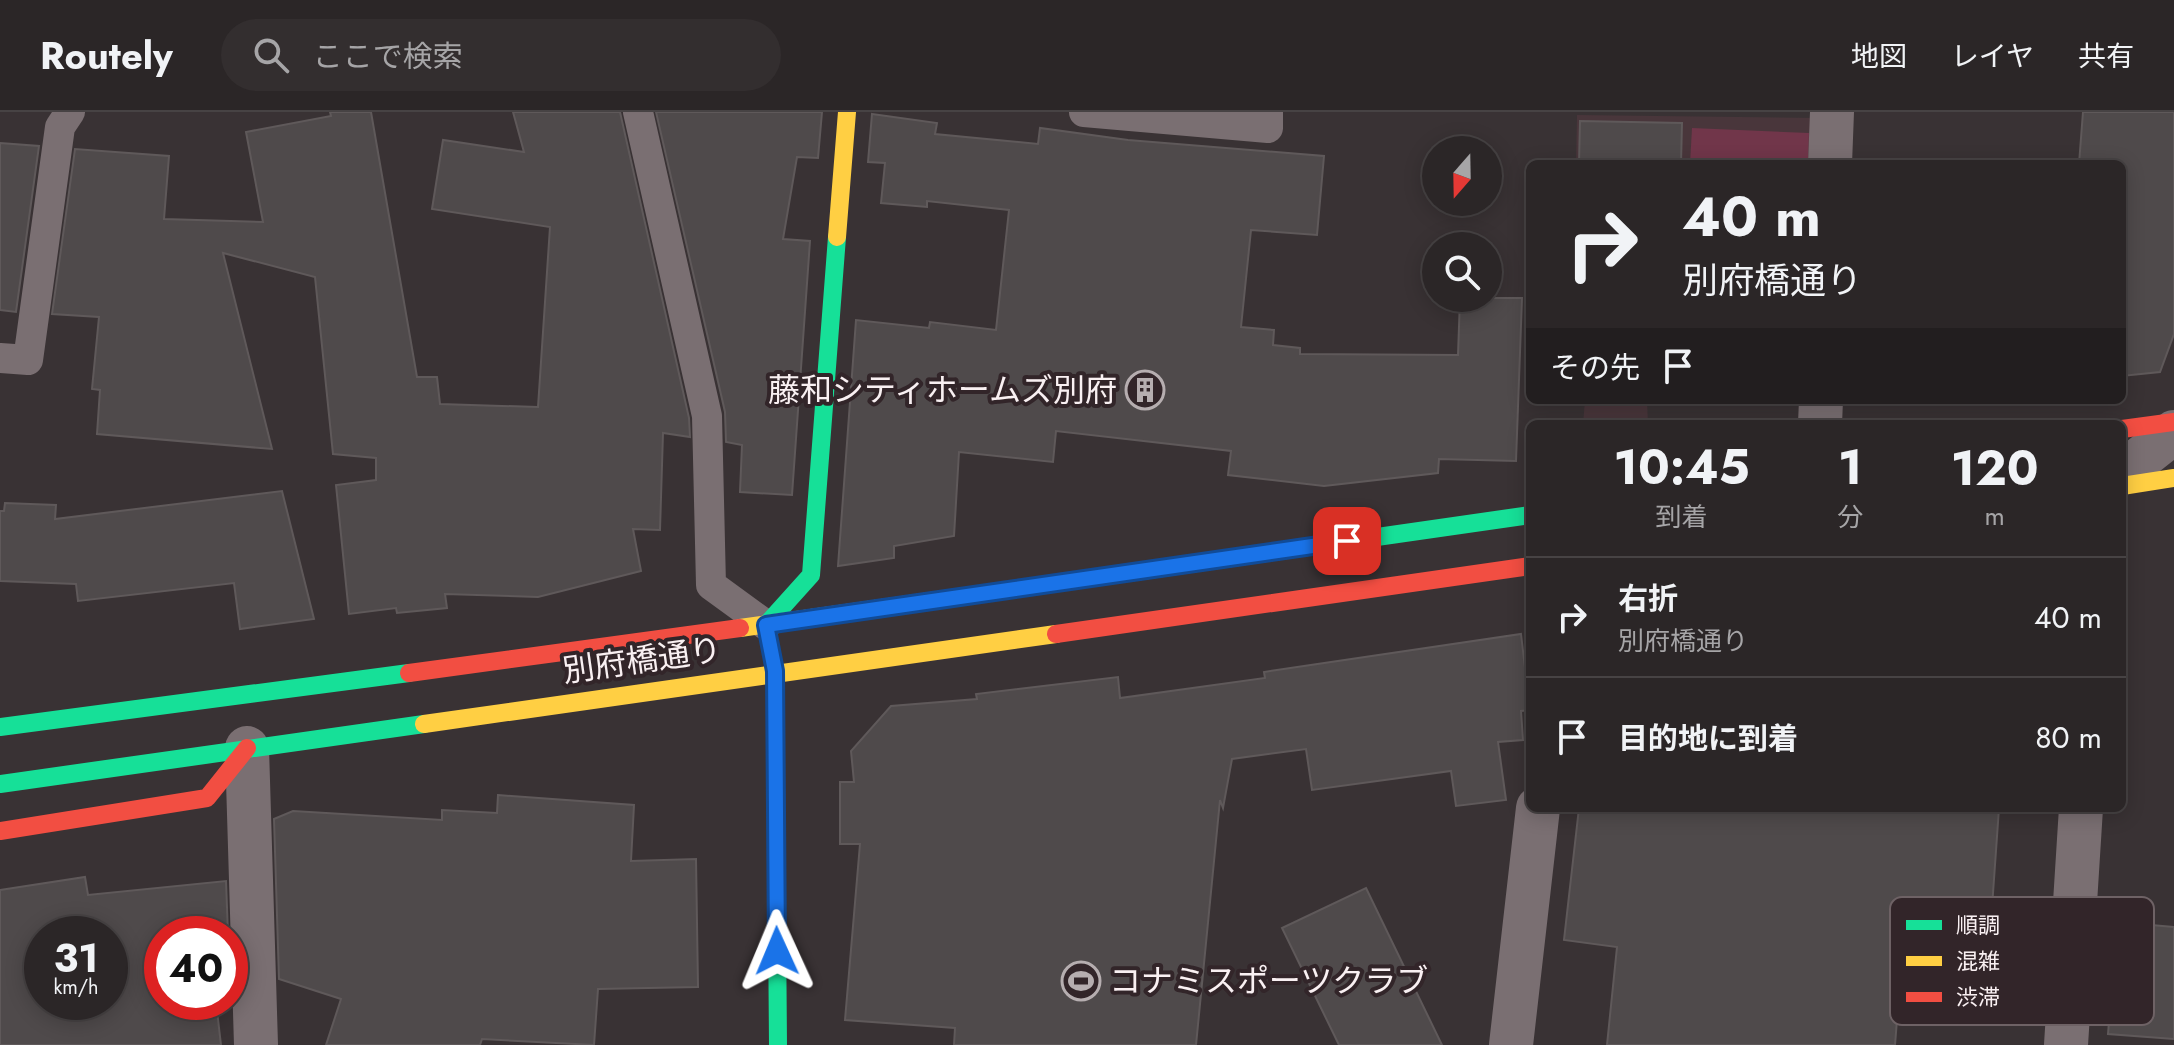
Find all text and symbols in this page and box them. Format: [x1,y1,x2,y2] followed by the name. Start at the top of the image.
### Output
[221,19,781,91] search box
[40,28,173,83] text: Routely
[249,33,293,77] icon: search
[313,35,463,78] text: ここで検索
[1851,36,1907,77] text: 地図
[1951,36,2034,77] text: レイヤ
[2078,36,2134,77] text: 共有
[1422,136,1502,216] north arrow
[1422,136,1502,312] map controls
[1682,176,1821,257] text: 40 m
[1550,192,1654,296] icon: right
[1422,232,1502,312] button: search
[1682,254,1862,306] text: 別府橋通り
[1656,344,1700,388] icon: arrive
[1550,346,1640,389] text: その先
[768,367,1117,413] place label: 藤和シティホームズ別府
[1124,369,1166,411] building icon: 藤和シティホームズ別府
[1614,433,1750,502] text: 10:45
[1838,433,1862,502] text: 1
[1951,434,2038,503] text: 120
[1984,497,2005,535] text: m
[1656,498,1708,536] text: 到着
[1837,498,1863,536] text: 分
[1313,507,1381,575] pin
[1325,519,1369,563] icon: arrive
[1618,577,1678,620] text: 右折
[1550,595,1594,639] icon: right
[2034,596,2102,639] text: 40 m
[1618,622,1748,660] text: 別府橋通り
[560,626,724,694] street label: 別府橋通り
[1550,715,1594,759] icon: arrive
[2035,716,2102,759] text: 80 m
[1618,717,1798,760] text: 目的地に到着
[1890,897,2154,1025] legend
[735,909,819,993] position arrow
[1956,909,2000,941] text: 順調
[144,916,248,1020] speed limit sign: 40
[53,929,99,987] text: 31
[1956,945,2000,977] text: 混雑
[1109,958,1428,1004] place label: コナミスポーツクラブ
[1060,960,1102,1002] sports icon: コナミスポーツクラブ
[53,973,99,1002] text: km/h
[1956,981,2000,1013] text: 渋滞

